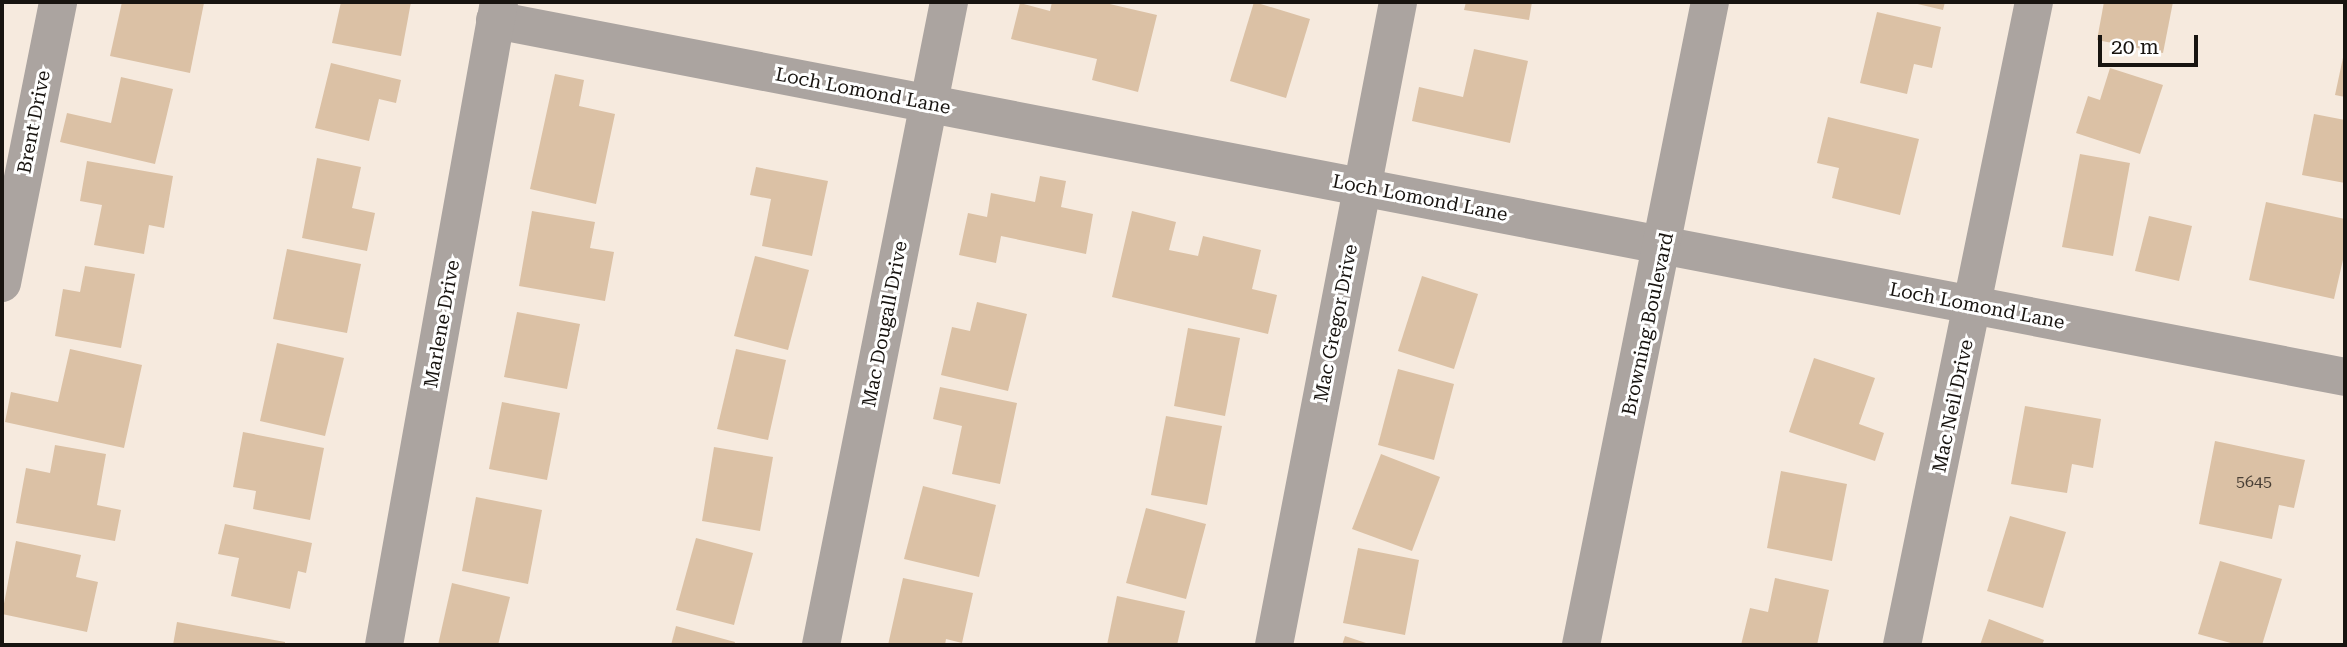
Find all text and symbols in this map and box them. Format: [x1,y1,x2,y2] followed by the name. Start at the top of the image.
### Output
[2102,21,2202,65] scale bar
[2111,35,2159,59] text: 20 m
[774,63,952,119] street label: Loch Lomond Lane
[13,69,55,175] street label: Brent Drive
[1331,170,1509,226] street label: Loch Lomond Lane
[1617,230,1679,418] street label: Browning Boulevard
[858,239,912,409] street label: Mac Dougall Drive
[1309,242,1363,404] street label: Mac Gregor Drive
[420,258,464,390] street label: Marlene Drive
[1888,278,2066,334] street label: Loch Lomond Lane
[1928,337,1978,475] street label: Mac Neil Drive
[2236,472,2272,492] house number: 5645

